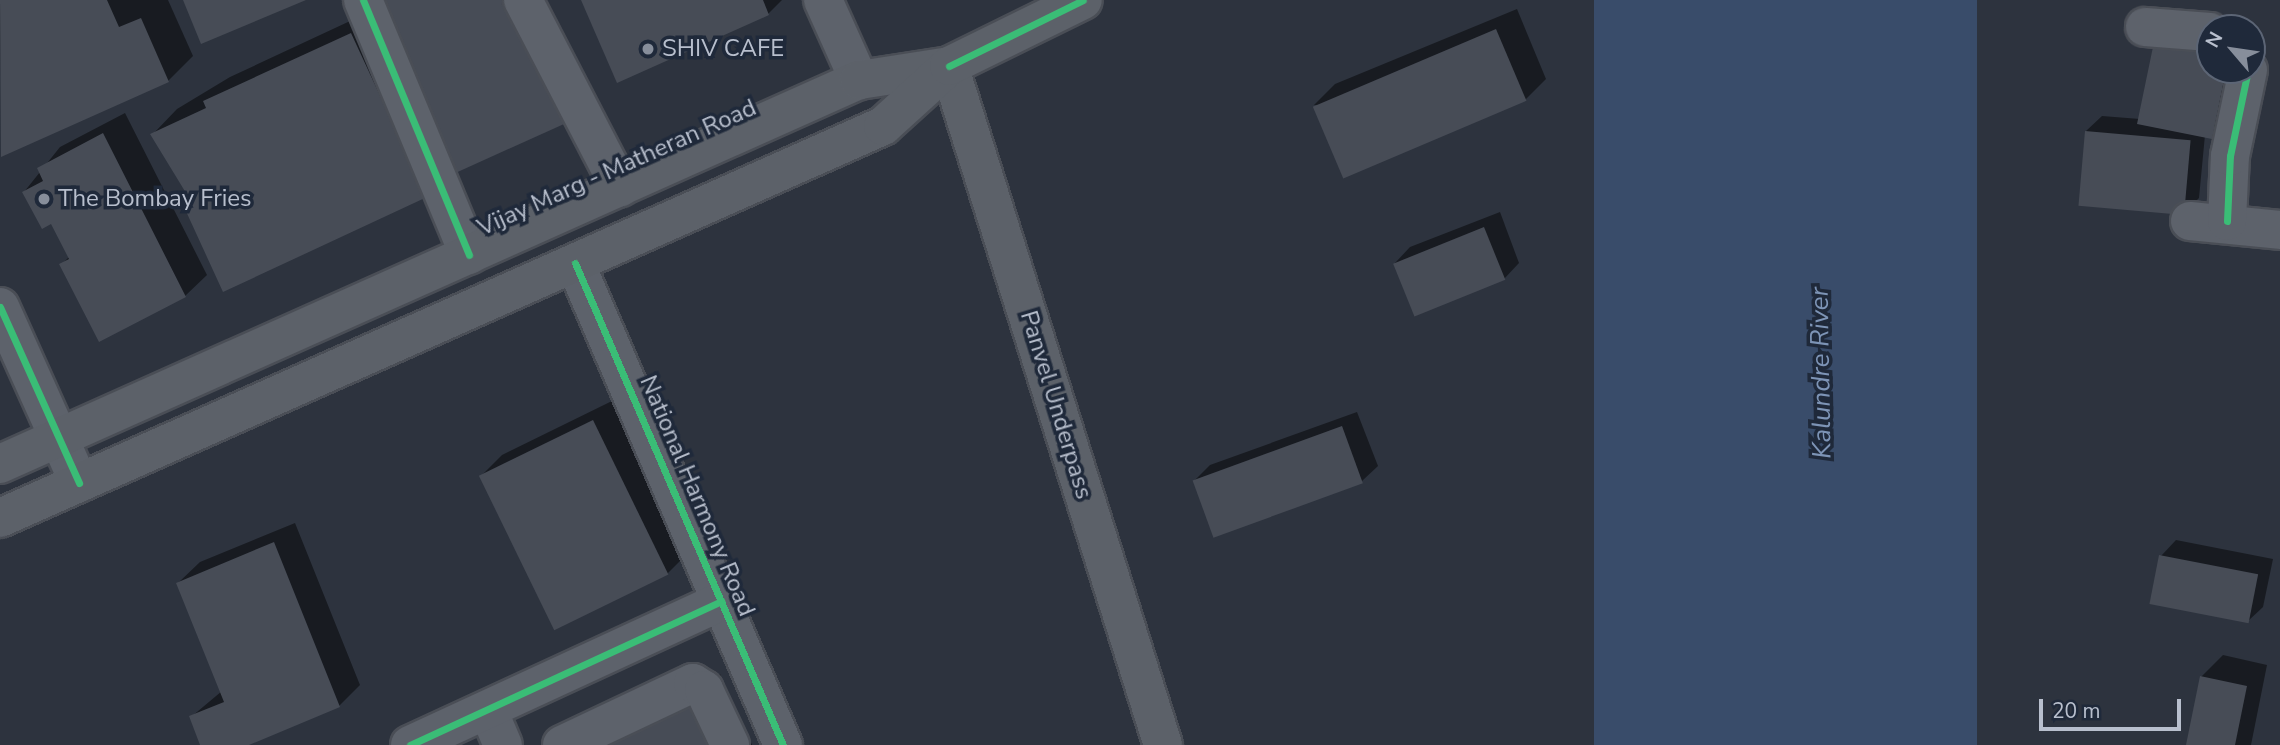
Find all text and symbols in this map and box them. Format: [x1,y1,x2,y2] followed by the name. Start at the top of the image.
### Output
[2196,14,2266,84] north arrow
[2200,27,2229,52] text: N
[662,35,784,63] place label: SHIV CAFE
[640,41,656,57] marker: SHIV CAFE
[473,93,761,243] street label: Vijay Marg - Matheran Road
[58,185,252,213] place label: The Bombay Fries
[36,191,52,207] marker: The Bombay Fries
[1804,287,1838,459] water label: Kalundre River
[1014,307,1098,503] street label: Panvel Underpass
[633,371,761,621] street label: National Harmony Road
[2042,686,2184,730] scale bar
[2052,697,2101,725] text: 20 m

